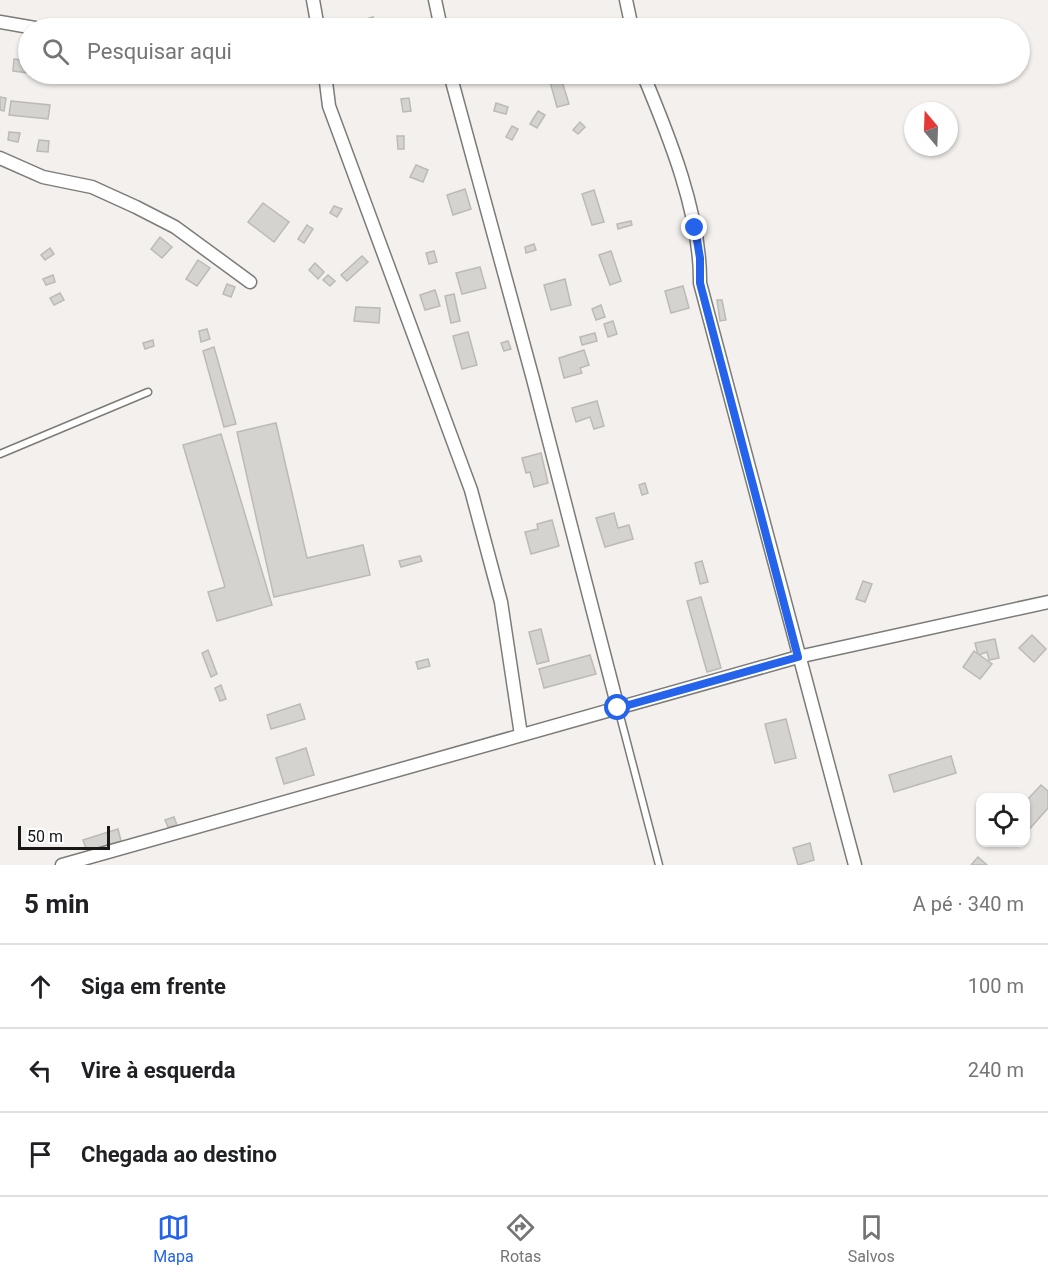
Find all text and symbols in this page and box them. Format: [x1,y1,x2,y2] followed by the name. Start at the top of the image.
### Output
[18,18,1030,84] search box
[39,35,72,68] icon: search
[87,39,232,64] text: Pesquisar aqui
[904,102,958,156] north arrow
[681,214,707,240] route end
[604,694,630,720] route start
[976,793,1030,847] map controls
[976,793,1030,847] button: locate
[18,823,110,850] scale bar
[27,827,63,846] text: 50 m
[24,889,89,919] text: 5 min
[913,892,1024,916] text: A pé · 340 m
[24,970,57,1003] icon: ahead
[81,974,226,999] text: Siga em frente
[968,974,1024,998] text: 100 m
[24,1054,57,1087] icon: left
[81,1058,235,1083] text: Vire à esquerda
[968,1058,1024,1082] text: 240 m
[24,1138,57,1171] icon: arrive
[81,1142,277,1167] text: Chegada ao destino
[153,1211,194,1266] tab: Mapa
[500,1211,541,1266] tab: Rotas
[848,1211,895,1266] tab: Salvos

